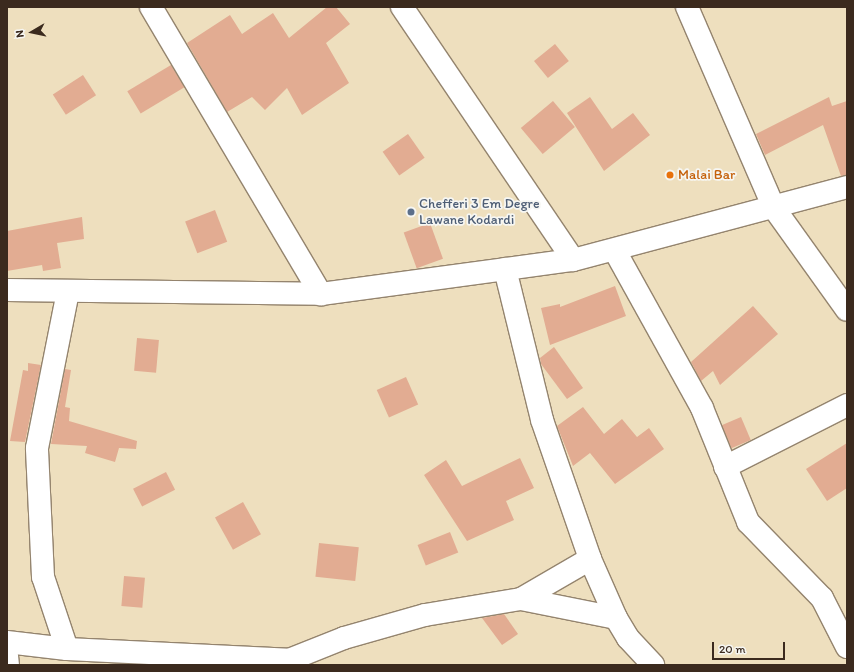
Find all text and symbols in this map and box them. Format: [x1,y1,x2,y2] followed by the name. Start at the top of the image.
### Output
[12,12,52,52] north arrow
[13,29,27,39] text: N
[678,167,736,183] place label: Malai Bar
[665,170,675,180] marker: Malai Bar
[419,196,540,228] place label: Chefferi 3 Em Degre Lawane Kodardi
[406,207,416,217] marker: Chefferi 3 Em Degre Lawane Kodardi
[714,634,787,660] scale bar
[719,642,746,656] text: 20 m

